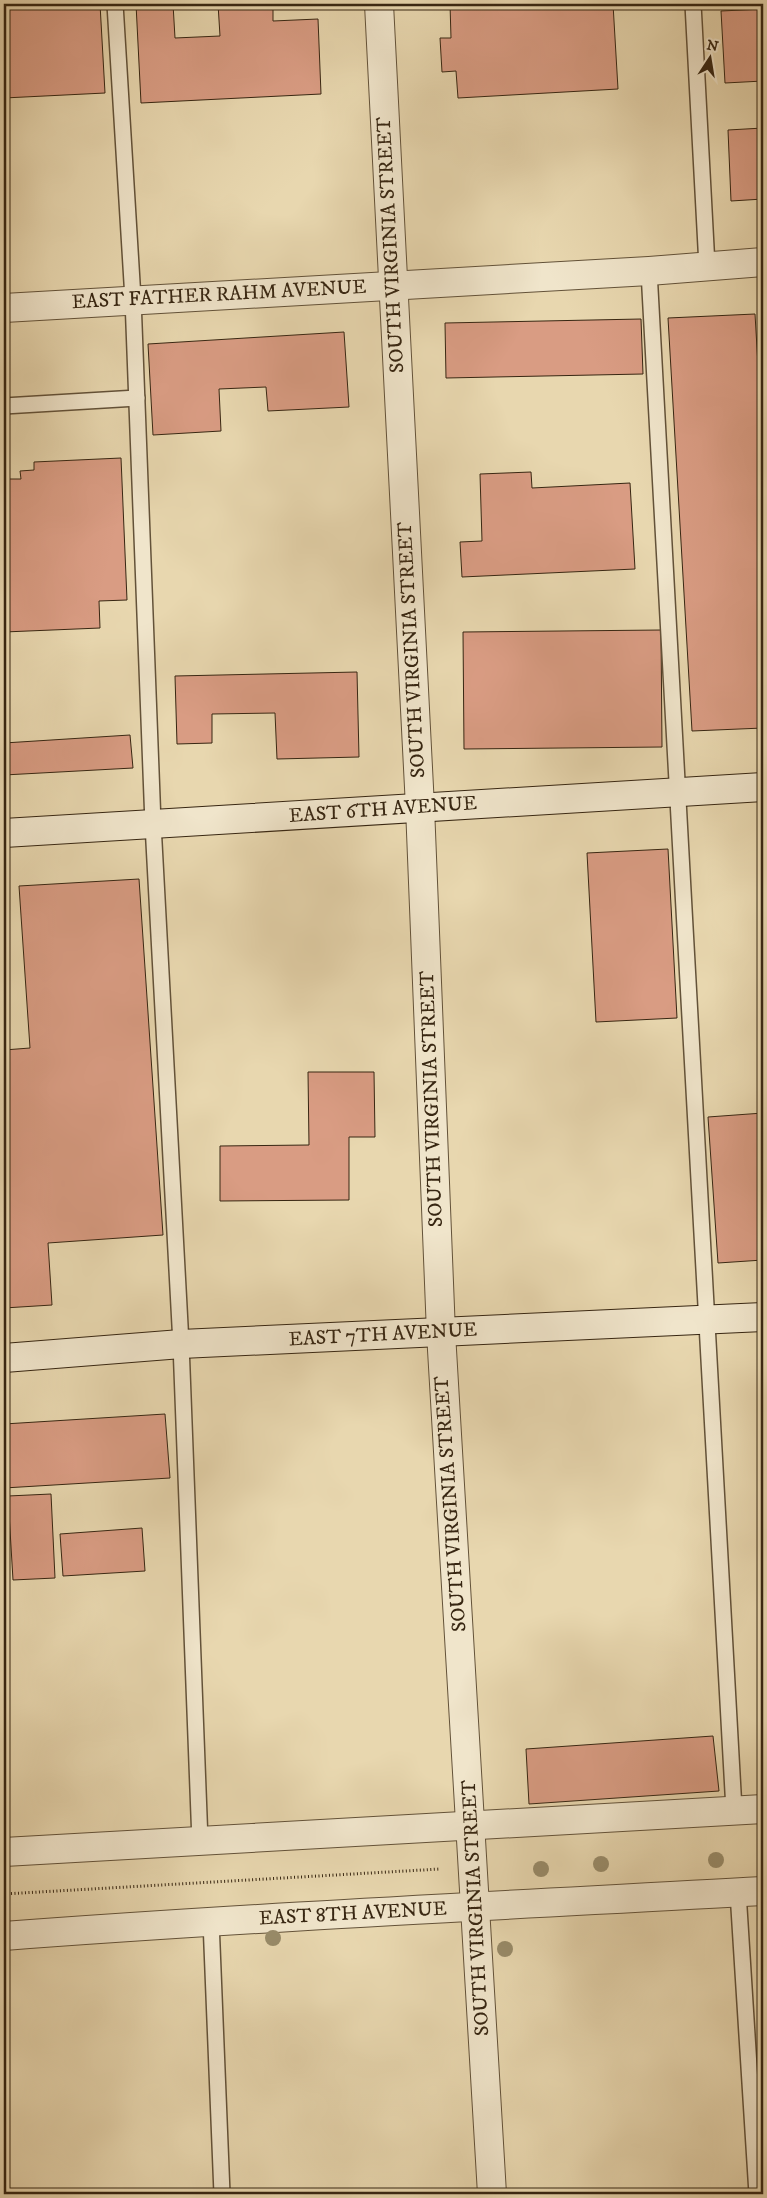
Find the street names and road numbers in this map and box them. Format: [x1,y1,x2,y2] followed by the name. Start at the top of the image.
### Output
[372,116,410,374] street label: SOUTH VIRGINIA STREET
[71,275,367,315] street label: EAST FATHER RAHM AVENUE
[393,521,431,779] street label: SOUTH VIRGINIA STREET
[288,791,478,829] street label: EAST 6TH AVENUE
[415,970,449,1228] street label: SOUTH VIRGINIA STREET
[288,1318,478,1352] street label: EAST 7TH AVENUE
[430,1375,472,1633] street label: SOUTH VIRGINIA STREET
[457,1779,495,2037] street label: SOUTH VIRGINIA STREET
[258,1897,448,1931] street label: EAST 8TH AVENUE

